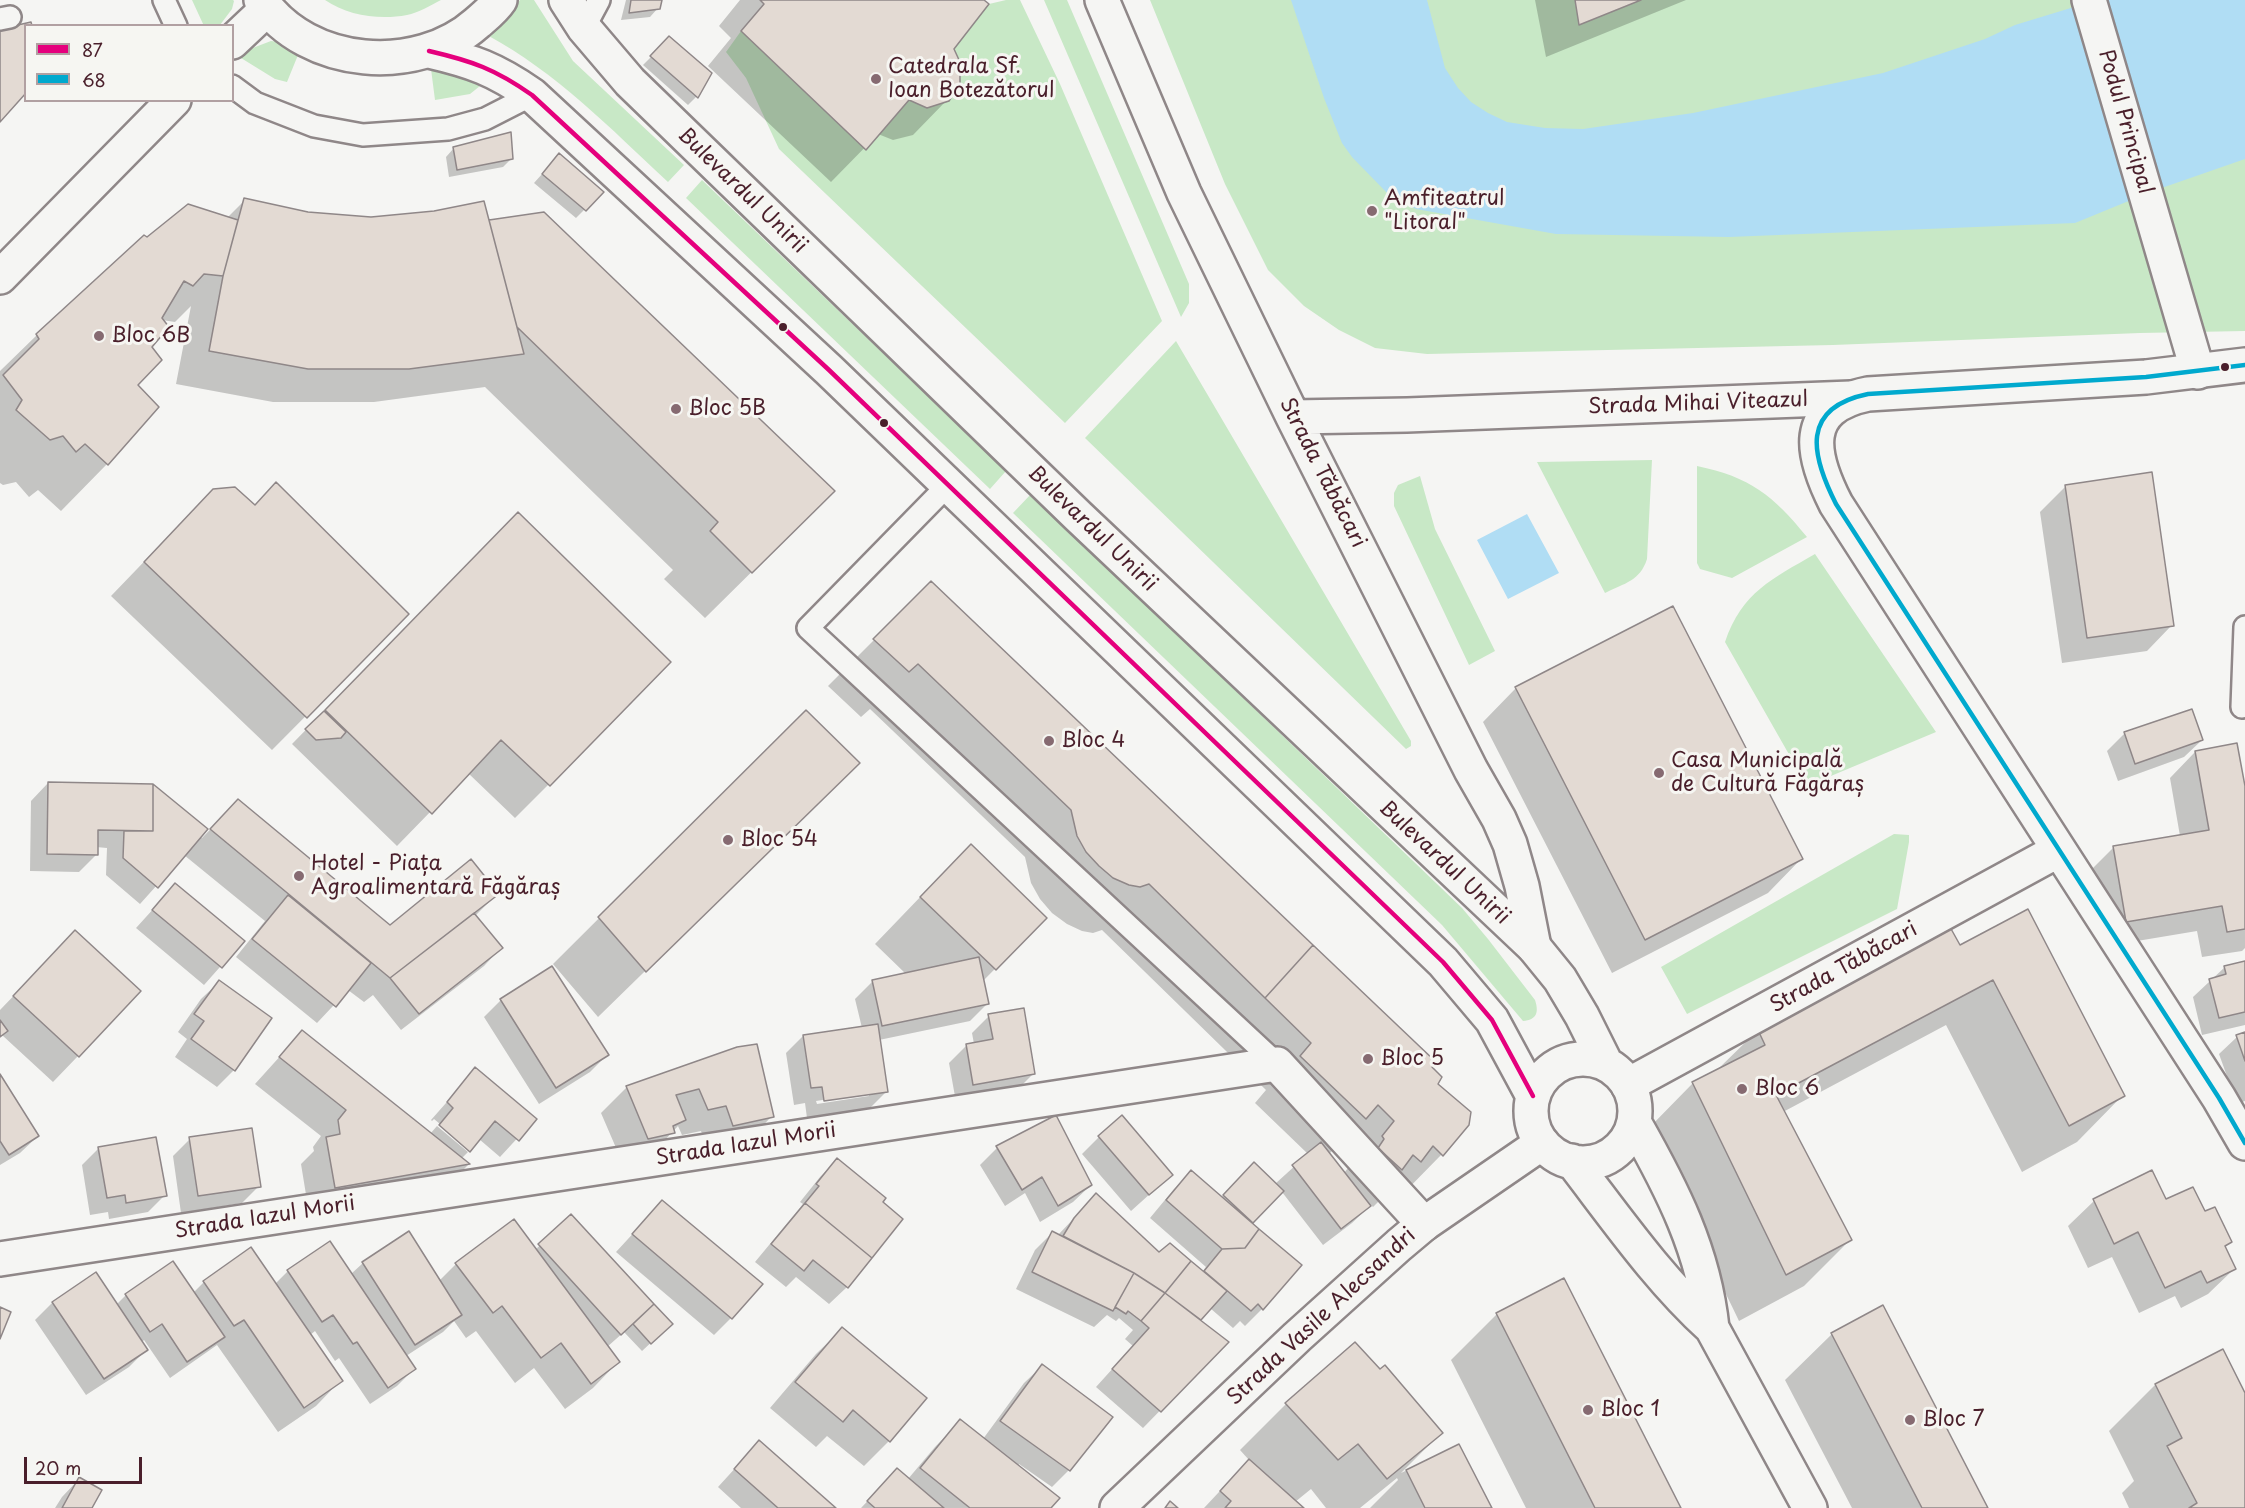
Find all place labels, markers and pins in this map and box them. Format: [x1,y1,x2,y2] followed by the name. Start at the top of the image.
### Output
[888,54,1054,104] place label: Catedrala Sf. Ioan Botezătorul
[869,72,883,86] marker: Catedrala Sf. Ioan Botezătorul
[1384,186,1504,236] place label: Amfiteatrul "Litoral"
[1365,204,1379,218] marker: Amfiteatrul "Litoral"
[777,321,789,333] unlabelled marker
[111,323,190,349] place label: Bloc 6B
[92,329,106,343] marker: Bloc 6B
[2219,361,2231,373] unlabelled marker
[688,396,766,422] place label: Bloc 5B
[669,402,683,416] marker: Bloc 5B
[878,417,890,429] unlabelled marker
[1061,728,1125,754] place label: Bloc 4
[1042,734,1056,748] marker: Bloc 4
[1671,748,1864,798] place label: Casa Municipală de Cultură Făgăraș
[1652,766,1666,780] marker: Casa Municipală de Cultură Făgăraș
[740,827,818,853] place label: Bloc 54
[721,833,735,847] marker: Bloc 54
[311,851,560,901] place label: Hotel - Piața Agroalimentară Făgăraș
[292,869,306,883] marker: Hotel - Piața Agroalimentară Făgăraș
[1380,1046,1444,1072] place label: Bloc 5
[1361,1052,1375,1066] marker: Bloc 5
[1754,1076,1819,1102] place label: Bloc 6
[1735,1082,1749,1096] marker: Bloc 6
[1600,1397,1660,1423] place label: Bloc 1
[1581,1403,1595,1417] marker: Bloc 1
[1922,1407,1984,1433] place label: Bloc 7
[1903,1413,1917,1427] marker: Bloc 7

